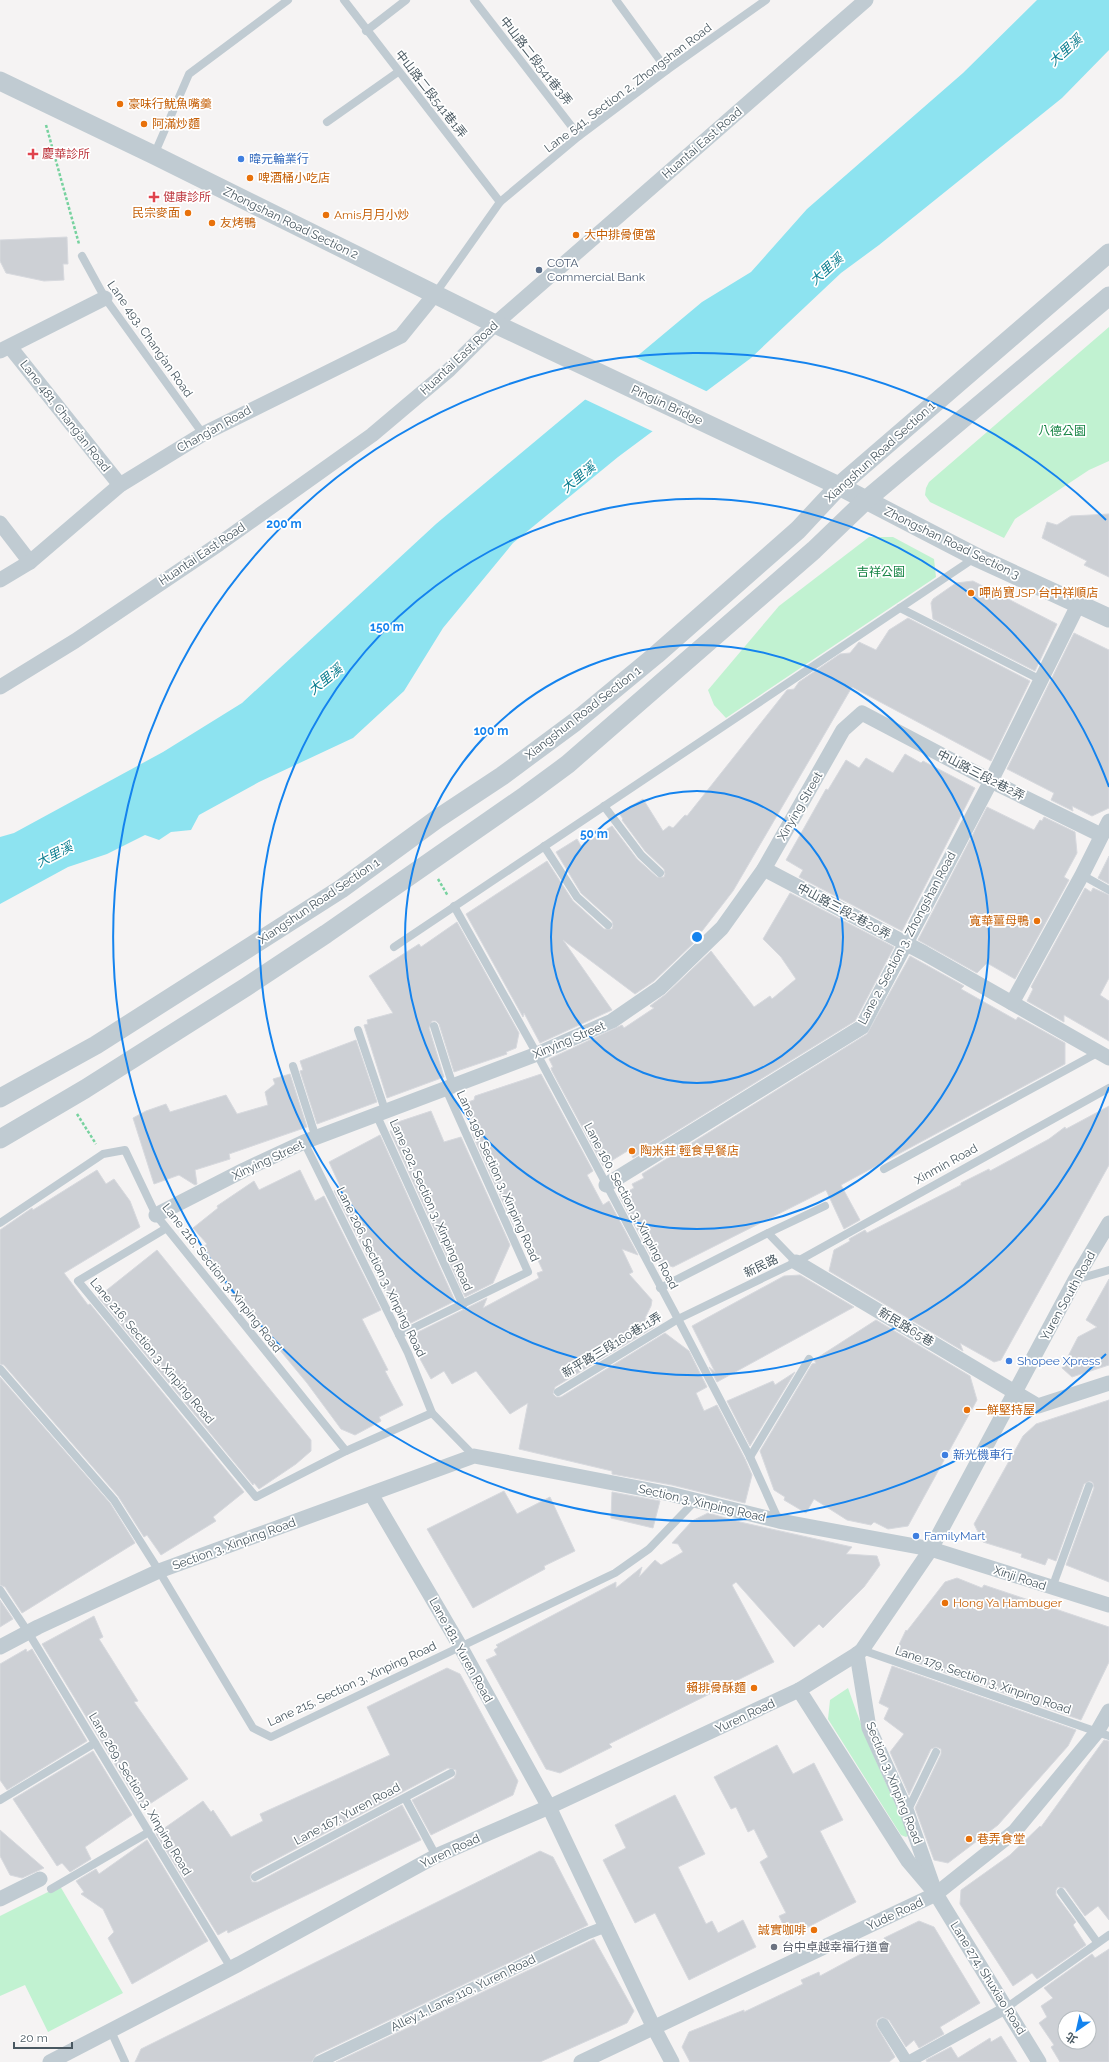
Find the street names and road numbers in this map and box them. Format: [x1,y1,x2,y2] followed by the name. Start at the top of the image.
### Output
[497,14,575,108] street label: 中山路二段541巷3弄
[542,21,714,155] street label: Lane 541, Section 2, Zhongshan Road
[392,47,470,141] street label: 中山路二段541巷1弄
[659,105,745,181] street label: Huantai East Road
[221,184,361,262] street label: Zhongshan Road Section 2
[104,278,196,400] street label: Lane 493, Chang’an Road
[417,318,501,398] street label: Huantai East Road
[17,357,113,475] street label: Lane 481, Chang’an Road
[629,382,705,428] street label: Pinglin Bridge
[822,399,938,505] street label: Xiangshun Road Section 1
[174,403,254,455] street label: Chang’an Road
[882,504,1022,582] street label: Zhongshan Road Section 3
[156,520,248,588] street label: Huantai East Road
[522,664,644,762] street label: Xiangshun Road Section 1
[935,747,1027,803] street label: 中山路三段2巷2弄
[775,769,825,843] street label: Xinying Street
[855,849,959,1027] street label: Lane 2, Section 3, Zhongshan Road
[256,855,382,947] street label: Xiangshun Road Section 1
[795,880,893,942] street label: 中山路三段2巷20弄
[531,1019,607,1061] street label: Xinying Street
[454,1088,542,1264] street label: Lane 198, Section 3, Xinping Road
[387,1117,475,1293] street label: Lane 202, Section 3, Xinping Road
[581,1120,681,1292] street label: Lane 160, Section 3, Xinping Road
[230,1137,306,1183] street label: Xinying Street
[912,1141,980,1187] street label: Xinmin Road
[334,1185,428,1359] street label: Lane 206, Section 3, Xinping Road
[159,1201,285,1355] street label: Lane 210, Section 3, Xinping Road
[1038,1249,1098,1343] street label: Yuren South Road
[742,1252,780,1280] street label: 新民路
[87,1276,217,1426] street label: Lane 216, Section 3, Xinping Road
[876,1305,936,1349] street label: 新民路65巷
[560,1310,664,1380] street label: 新平路三段160巷11弄
[637,1482,767,1524] street label: Section 3, Xinping Road
[170,1515,298,1573] street label: Section 3, Xinping Road
[992,1563,1048,1593] street label: Xinji Road
[426,1595,496,1705] street label: Lane 181, Yuren Road
[265,1639,439,1729] street label: Lane 215, Section 3, Xinping Road
[893,1643,1073,1717] street label: Lane 179, Section 3, Xinping Road
[713,1696,777,1736] street label: Yuren Road
[86,1710,194,1878] street label: Lane 269, Section 3, Xinping Road
[863,1720,925,1846] street label: Section 3, Xinping Road
[292,1780,402,1848] street label: Lane 167, Yuren Road
[418,1831,482,1871] street label: Yuren Road
[865,1895,925,1933] street label: Yude Road
[947,1919,1029,2037] street label: Lane 274, Shuxiao Road
[388,1952,538,2034] street label: Alley 1, Lane 110, Yuren Road

